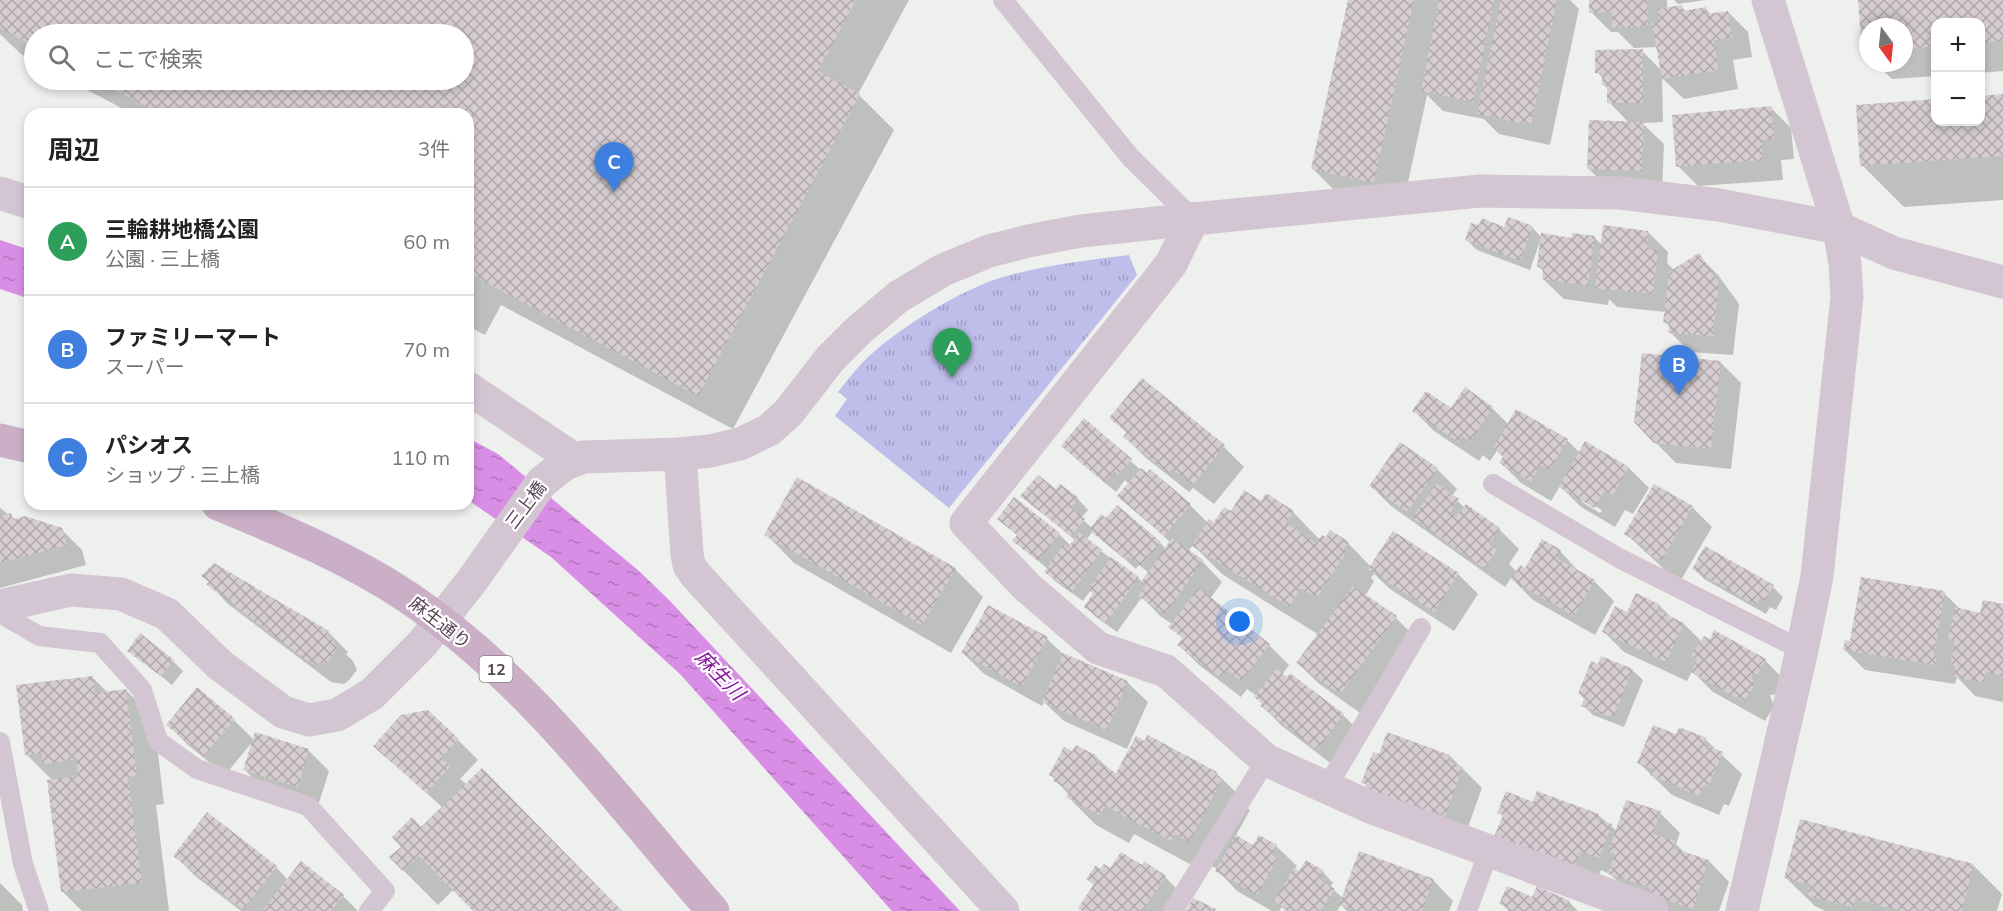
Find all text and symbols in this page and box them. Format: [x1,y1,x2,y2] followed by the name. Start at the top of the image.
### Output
[1859,18,1913,72] north arrow
[1931,18,1985,126] map controls
[1931,18,1985,72] button: +
[24,24,474,90] search box
[45,41,78,74] icon: search
[93,45,203,73] text: ここで検索
[1931,72,1985,126] button: −
[48,133,100,166] text: 周辺
[418,136,450,161] text: 3件
[594,142,634,192] pin: C
[105,215,259,243] text: 三輪耕地橋公園
[60,229,75,254] text: A
[403,229,450,254] text: 60 m
[105,246,220,271] text: 公園 · 三上橋
[105,323,281,351] text: ファミリーマート
[932,328,972,378] pin: A
[61,337,74,362] text: B
[403,337,450,362] text: 70 m
[1660,346,1698,395] pin: B
[105,354,185,379] text: スーパー
[105,431,193,459] text: パシオス
[61,445,74,470] text: C
[391,445,450,470] text: 110 m
[105,462,260,487] text: ショップ · 三上橋
[500,476,551,533] street label: 三上橋
[405,591,476,654] street label: 麻生通り
[1225,607,1254,636] your location
[691,644,752,706] water label: 麻生川
[480,656,512,682] road number: 12

